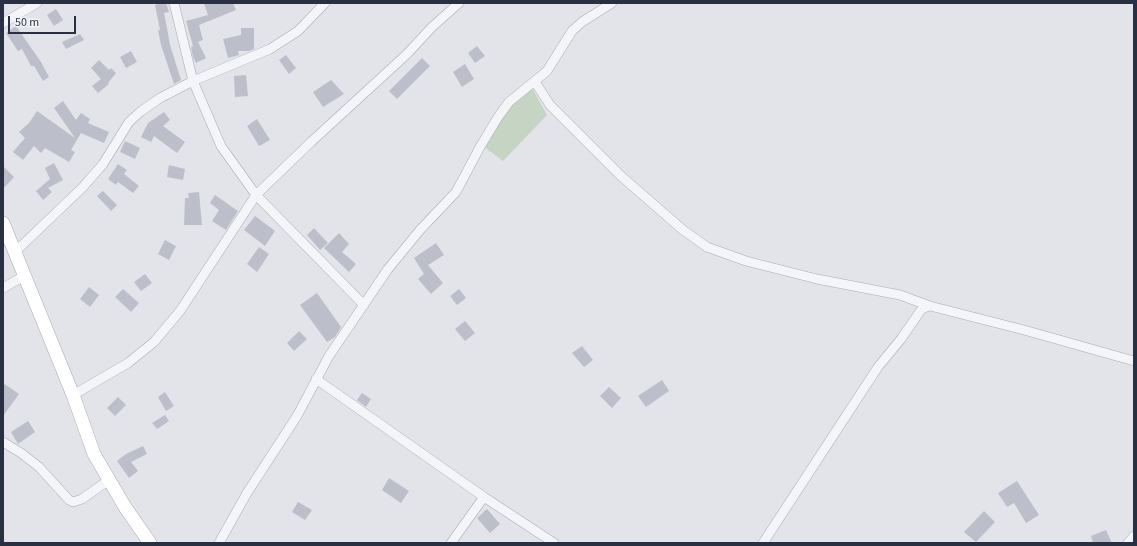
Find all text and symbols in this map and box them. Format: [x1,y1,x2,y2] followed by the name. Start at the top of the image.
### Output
[10,8,78,34] scale bar
[15,14,39,31] text: 50 m

